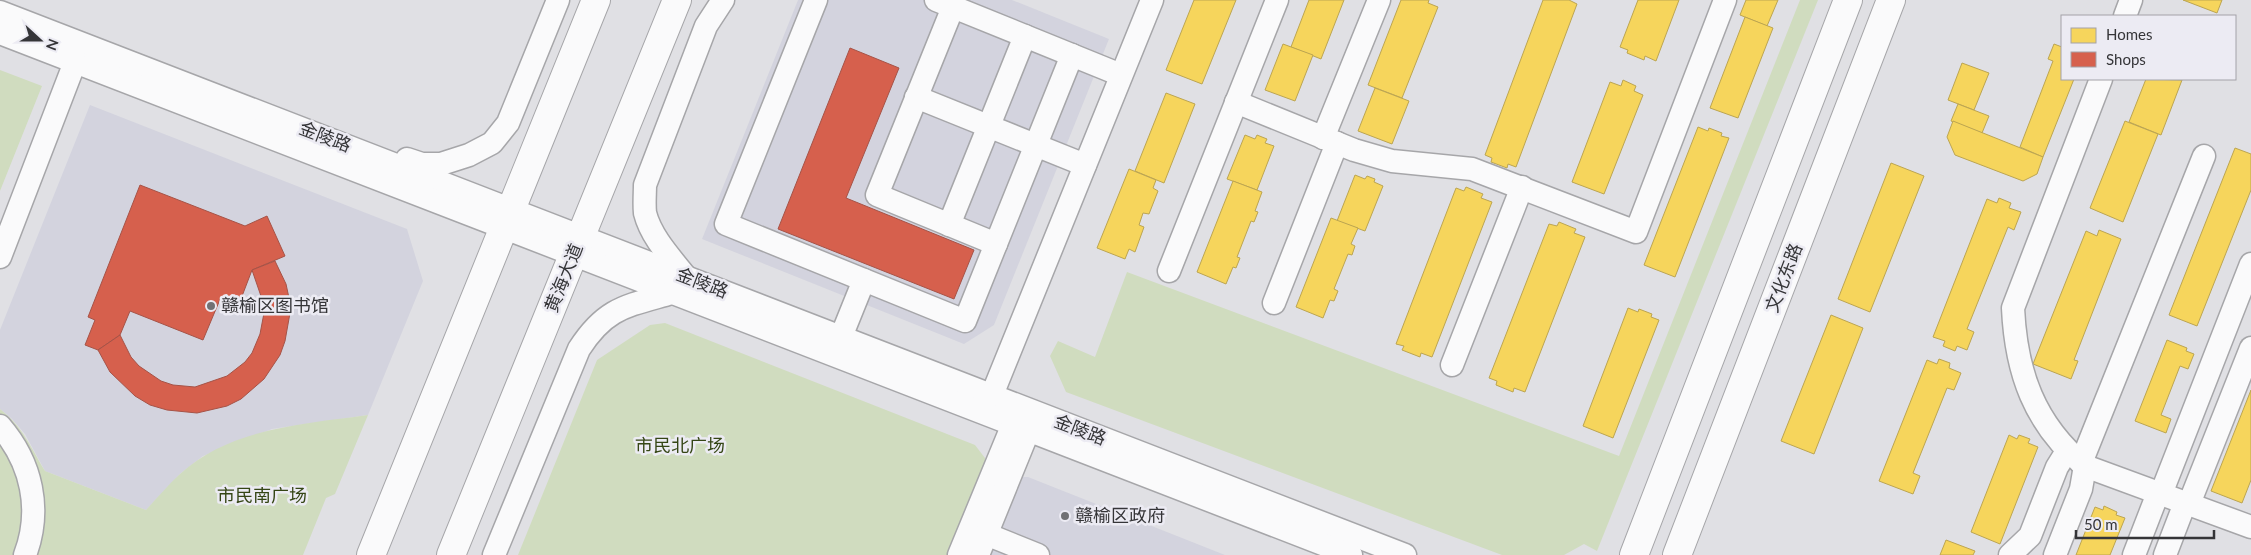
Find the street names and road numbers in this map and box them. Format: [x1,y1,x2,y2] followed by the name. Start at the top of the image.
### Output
[296,116,355,156] street label: 金陵路
[539,240,587,315] street label: 黄海大道
[1760,240,1806,315] street label: 文化东路
[673,262,732,302] street label: 金陵路
[1051,409,1110,449] street label: 金陵路

